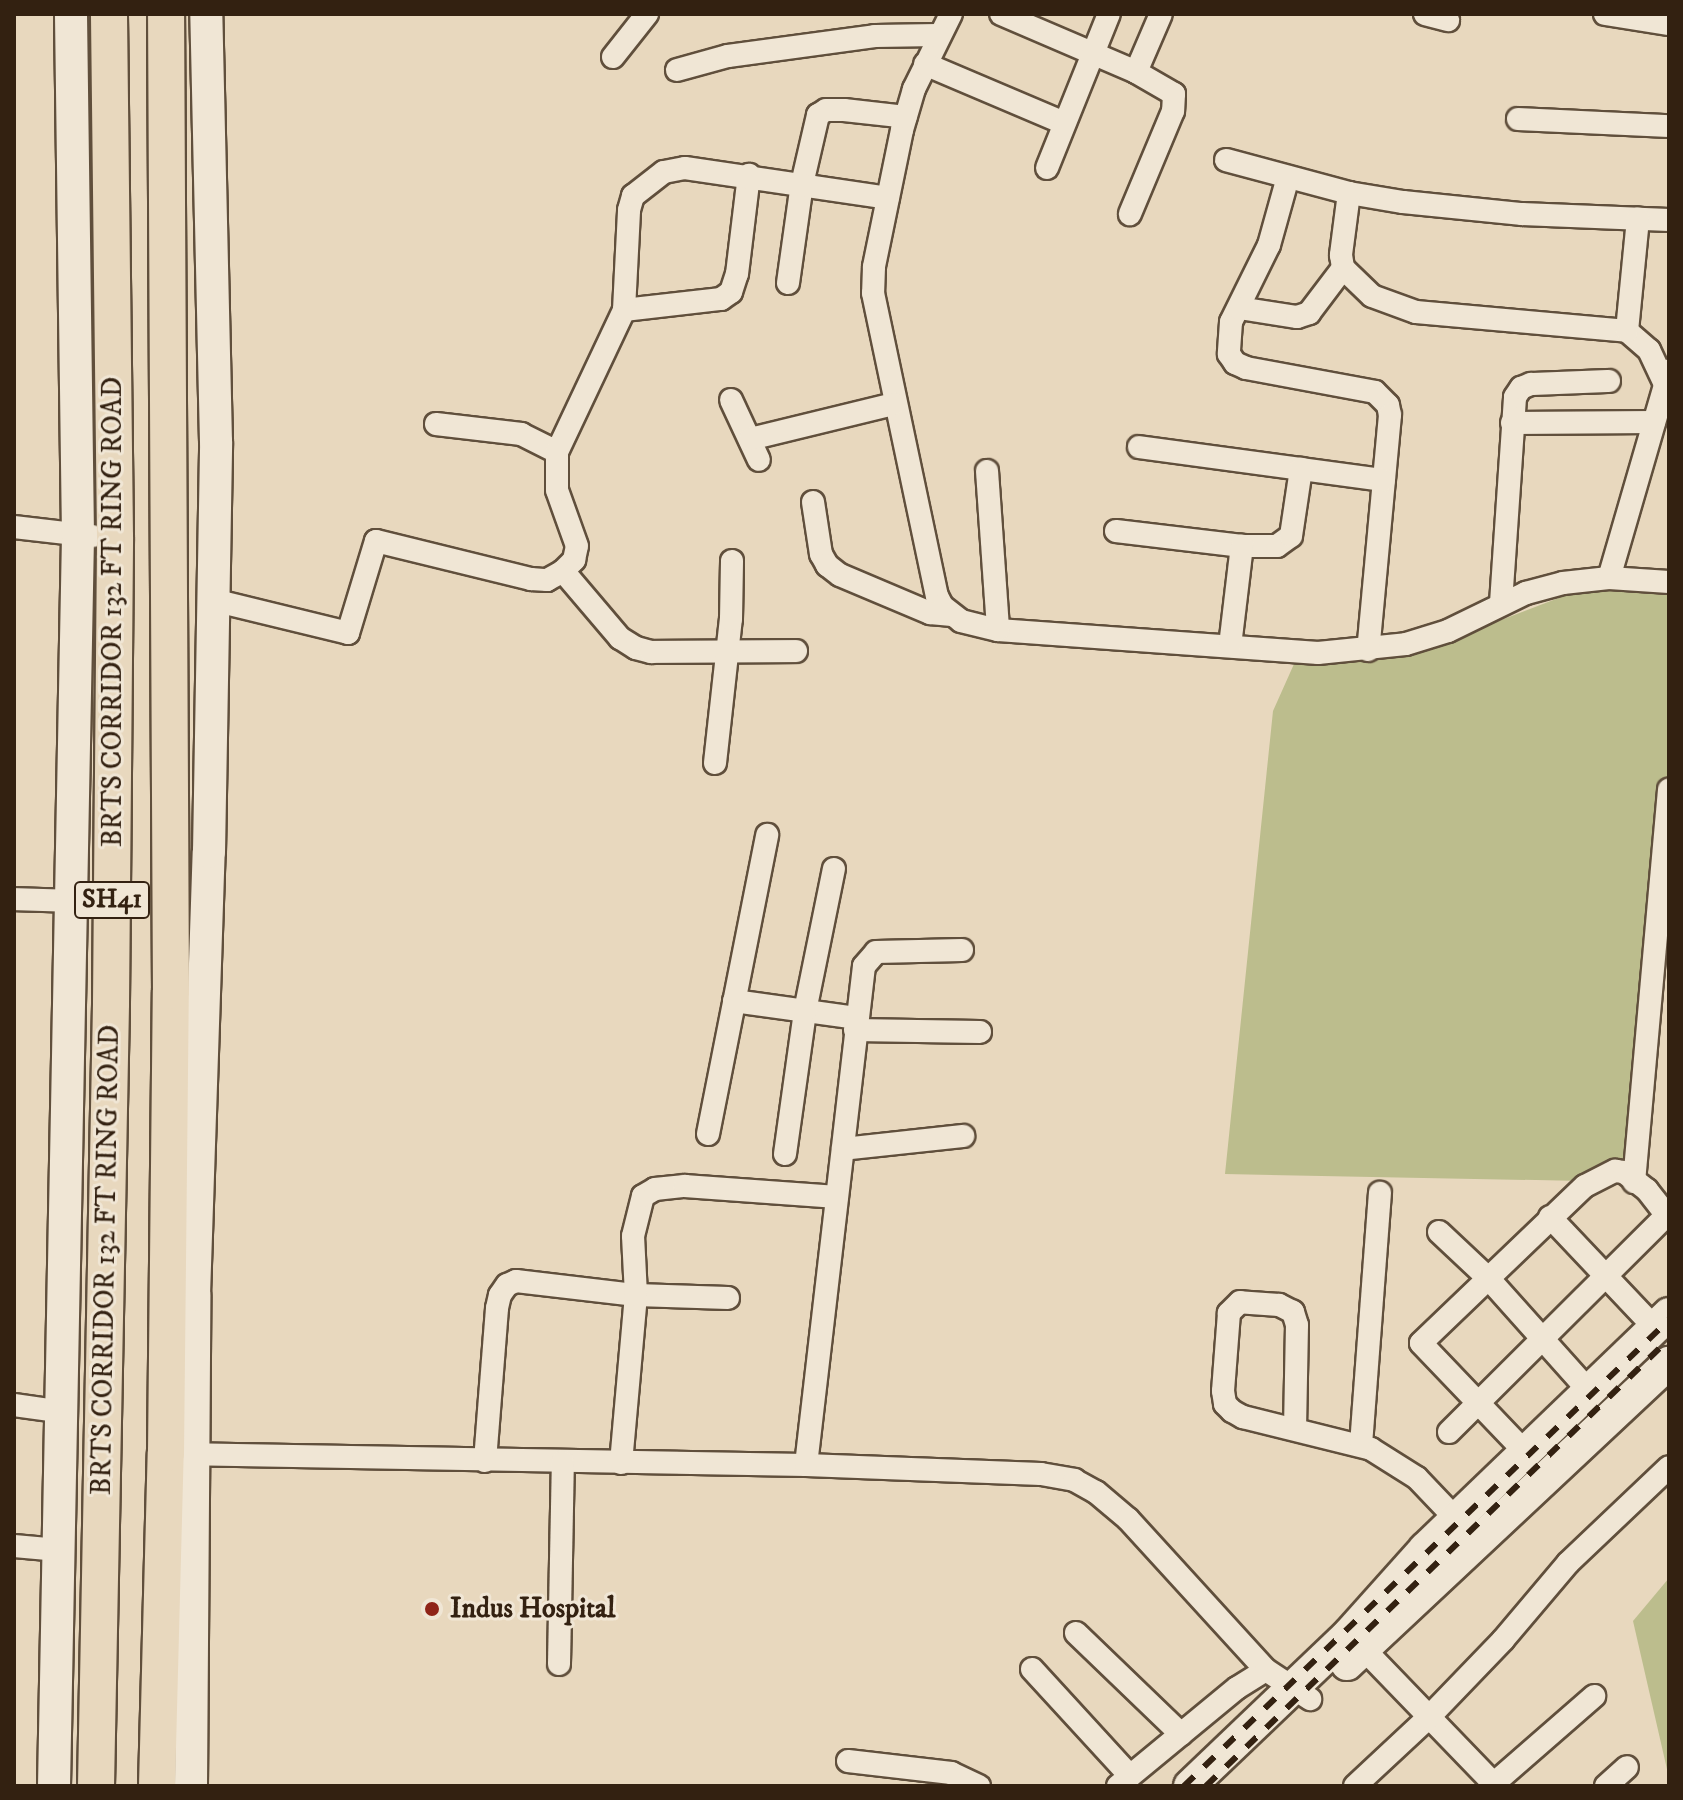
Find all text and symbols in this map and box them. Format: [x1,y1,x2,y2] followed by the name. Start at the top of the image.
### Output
[96,377,130,847] street label: BRTS CORRIDOR 132 FT RING ROAD
[74,878,150,922] road number: SH41
[85,1024,127,1496] street label: BRTS CORRIDOR 132 FT RING ROAD
[450,1592,615,1626] place label: Indus Hospital
[421,1598,443,1620] marker: Indus Hospital

